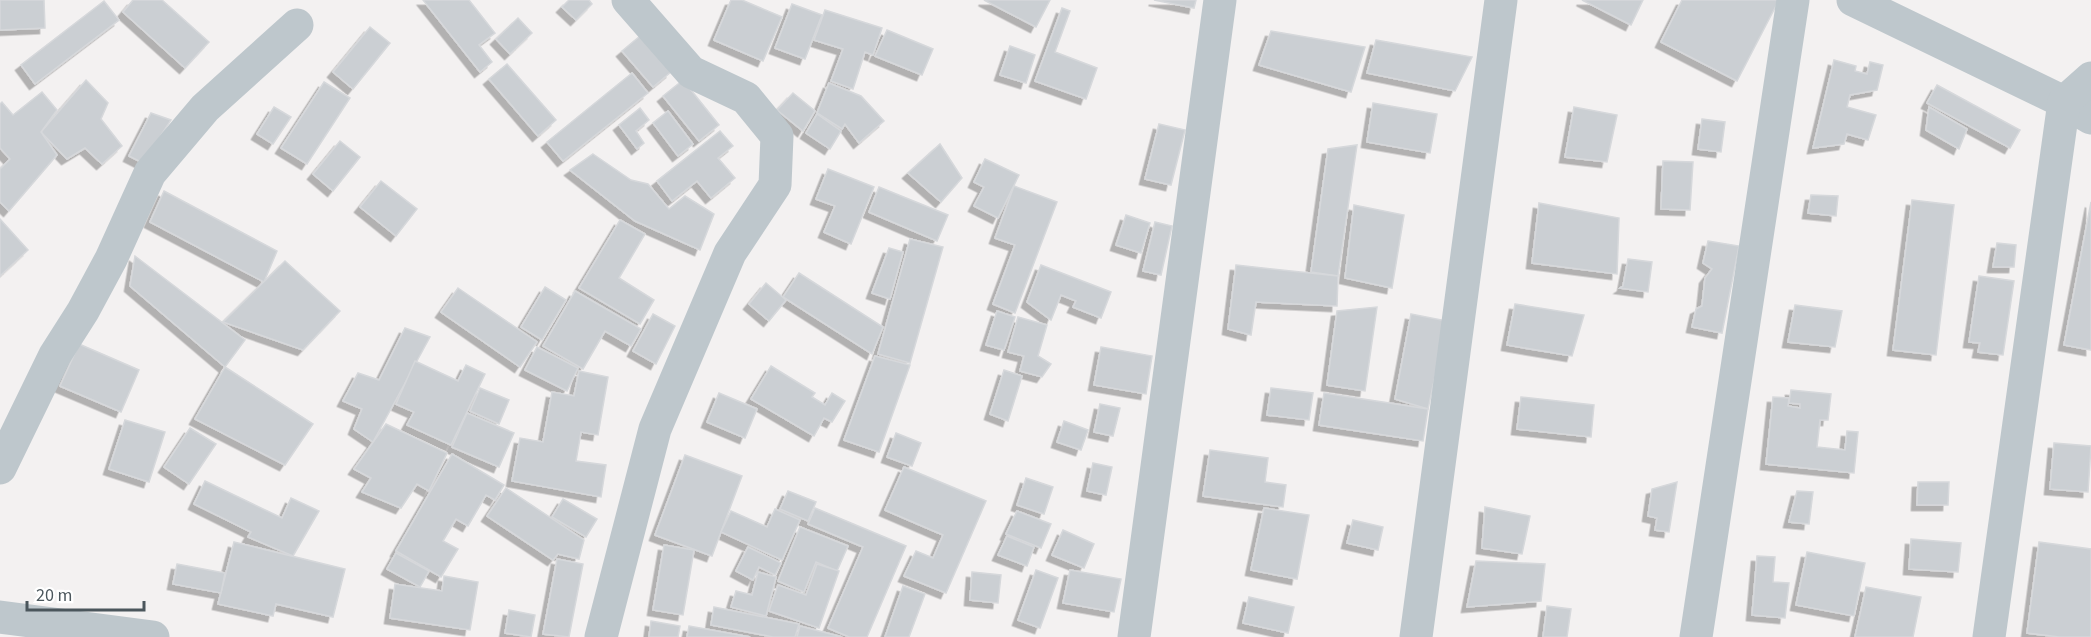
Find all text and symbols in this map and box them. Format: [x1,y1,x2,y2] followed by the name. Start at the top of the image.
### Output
[27,574,144,612] scale bar
[36,583,72,608] text: 20 m

